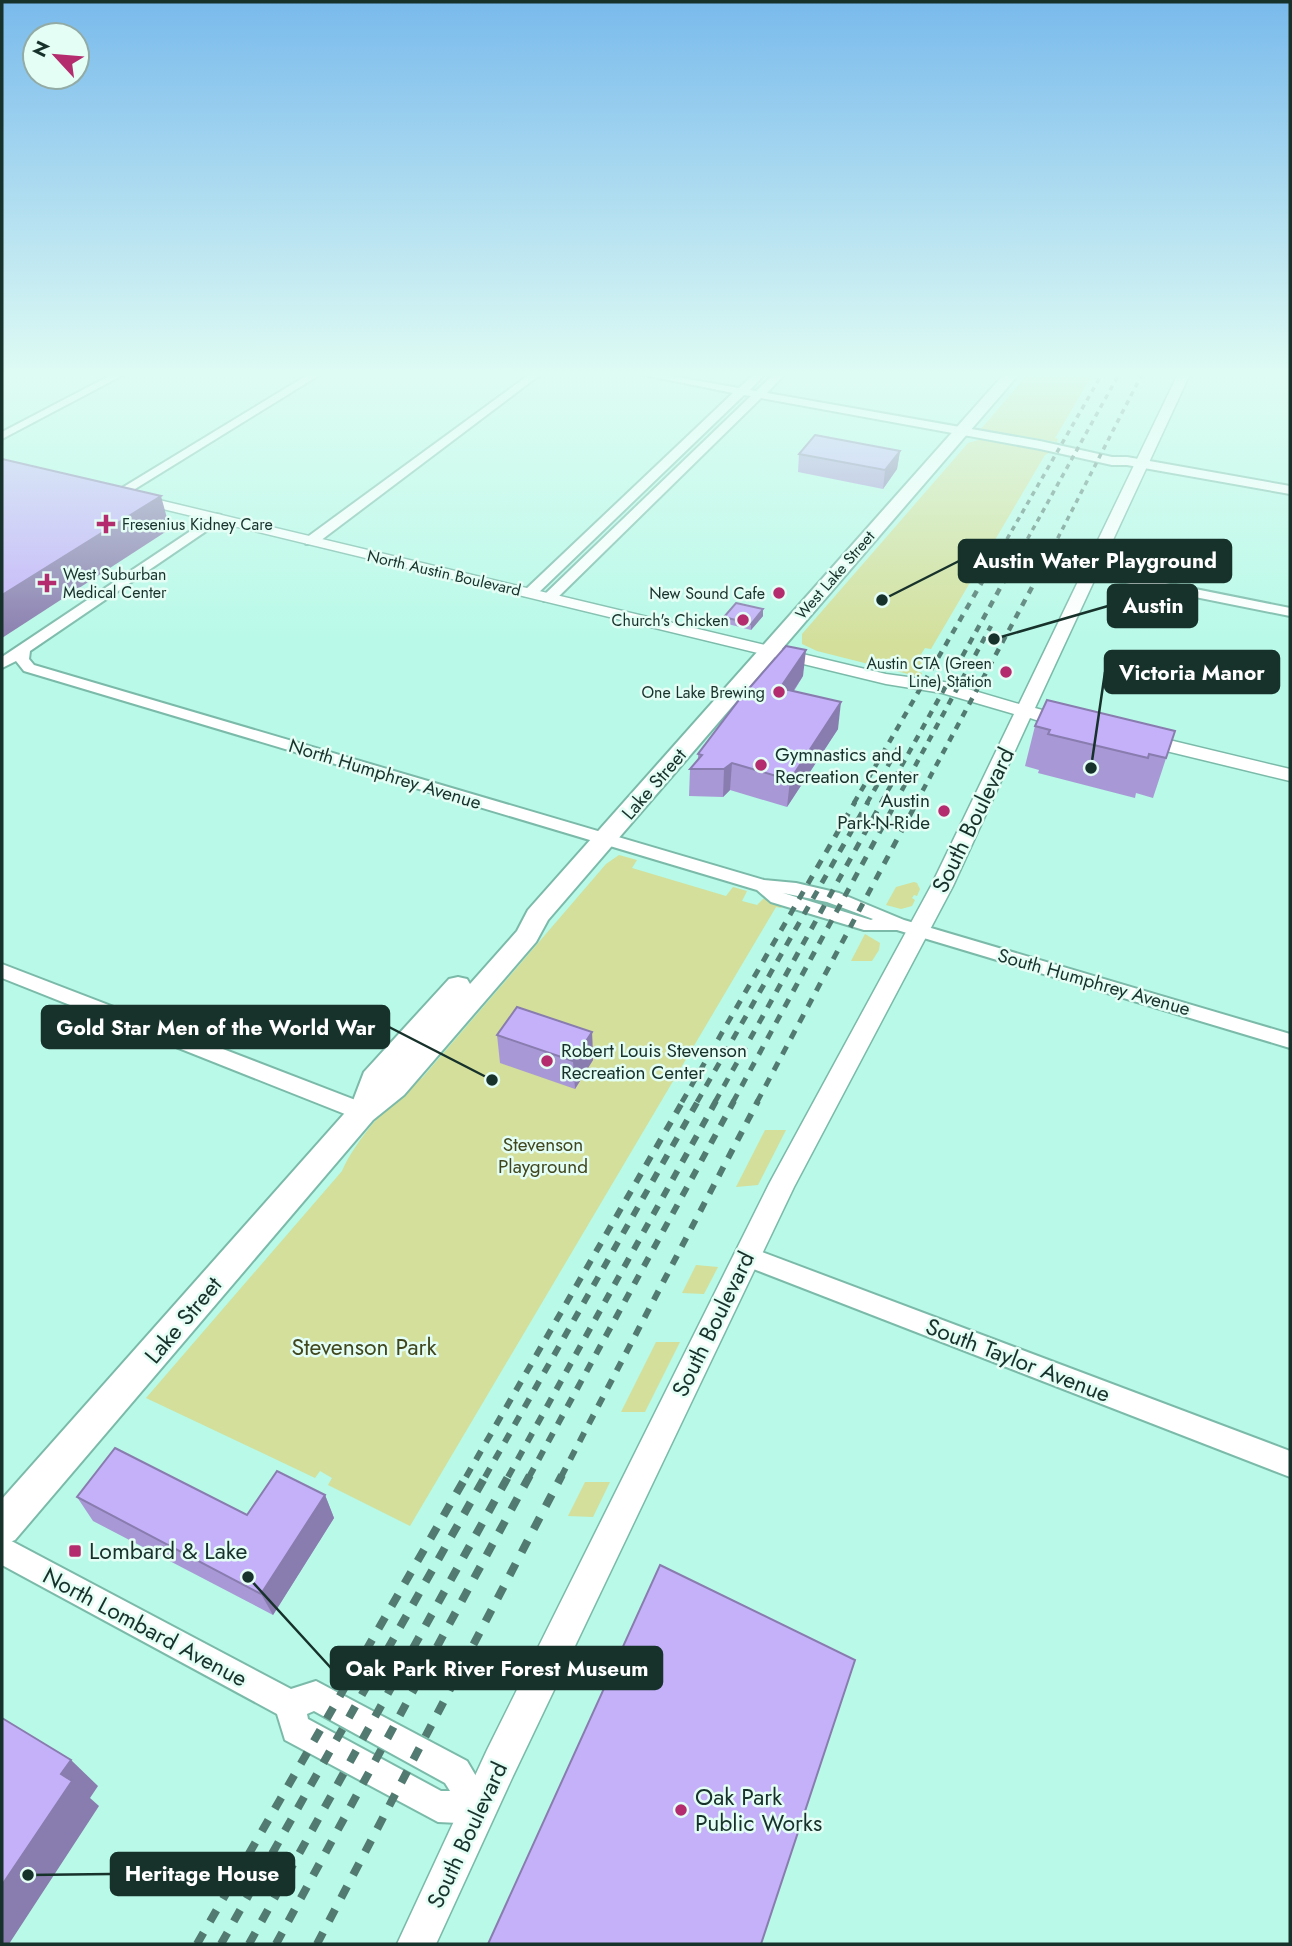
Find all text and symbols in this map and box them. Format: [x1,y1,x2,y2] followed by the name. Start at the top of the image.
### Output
[21,21,91,91] north arrow
[26,36,57,61] text: N
[122,513,273,536] place label: Fresenius Kidney Care
[96,514,116,534] marker: Fresenius Kidney Care
[790,526,880,624] street label: West Lake Street
[959,540,1231,582] callout: Austin Water Playground
[365,544,523,602] street label: North Austin Boulevard
[972,546,1217,576] text: Austin Water Playground
[63,563,167,604] place label: West Suburban Medical Center
[37,573,57,593] marker: West Suburban Medical Center
[649,582,765,605] place label: New Sound Cafe
[771,585,787,601] marker: New Sound Cafe
[1108,585,1197,627] callout: Austin
[1121,591,1184,621] text: Austin
[612,609,729,632] place label: Church's Chicken
[735,612,751,628] marker: Church's Chicken
[1105,651,1279,693] callout: Victoria Manor
[867,652,992,693] place label: Austin CTA (Green Line) Station
[1118,658,1265,688] text: Victoria Manor
[998,664,1014,680] marker: Austin CTA (Green Line) Station
[641,681,765,704] place label: One Lake Brewing
[771,684,787,700] marker: One Lake Brewing
[285,732,485,816] street label: North Humphrey Avenue
[775,741,919,790] place label: Gymnastics and Recreation Center
[923,741,1023,899] street label: South Boulevard
[615,742,693,826] street label: Lake Street
[753,757,769,773] marker: Gymnastics and Recreation Center
[837,787,930,836] place label: Austin Park-N-Ride
[936,803,952,819] marker: Austin Park-N-Ride
[995,942,1194,1022] street label: South Humphrey Avenue
[42,1006,389,1048] callout: Gold Star Men of the World War
[56,1013,376,1043] text: Gold Star Men of the World War
[561,1037,747,1086] place label: Robert Louis Stevenson Recreation Center
[539,1053,555,1069] marker: Robert Louis Stevenson Recreation Center
[498,1131,588,1180] park label: Stevenson Playground
[663,1245,763,1403] street label: South Boulevard
[136,1269,230,1371] street label: Lake Street
[921,1309,1115,1411] street label: South Taylor Avenue
[291,1330,437,1364] park label: Stevenson Park
[89,1534,248,1568] place label: Lombard & Lake
[67,1543,83,1559] marker: Lombard & Lake
[37,1559,253,1695] street label: North Lombard Avenue
[331,1647,662,1689] callout: Oak Park River Forest Museum
[346,1654,648,1684] text: Oak Park River Forest Museum
[418,1756,516,1914] street label: South Boulevard
[695,1780,822,1840] place label: Oak Park Public Works
[673,1802,689,1818] marker: Oak Park Public Works
[111,1853,294,1895] callout: Heritage House
[125,1859,279,1889] text: Heritage House

